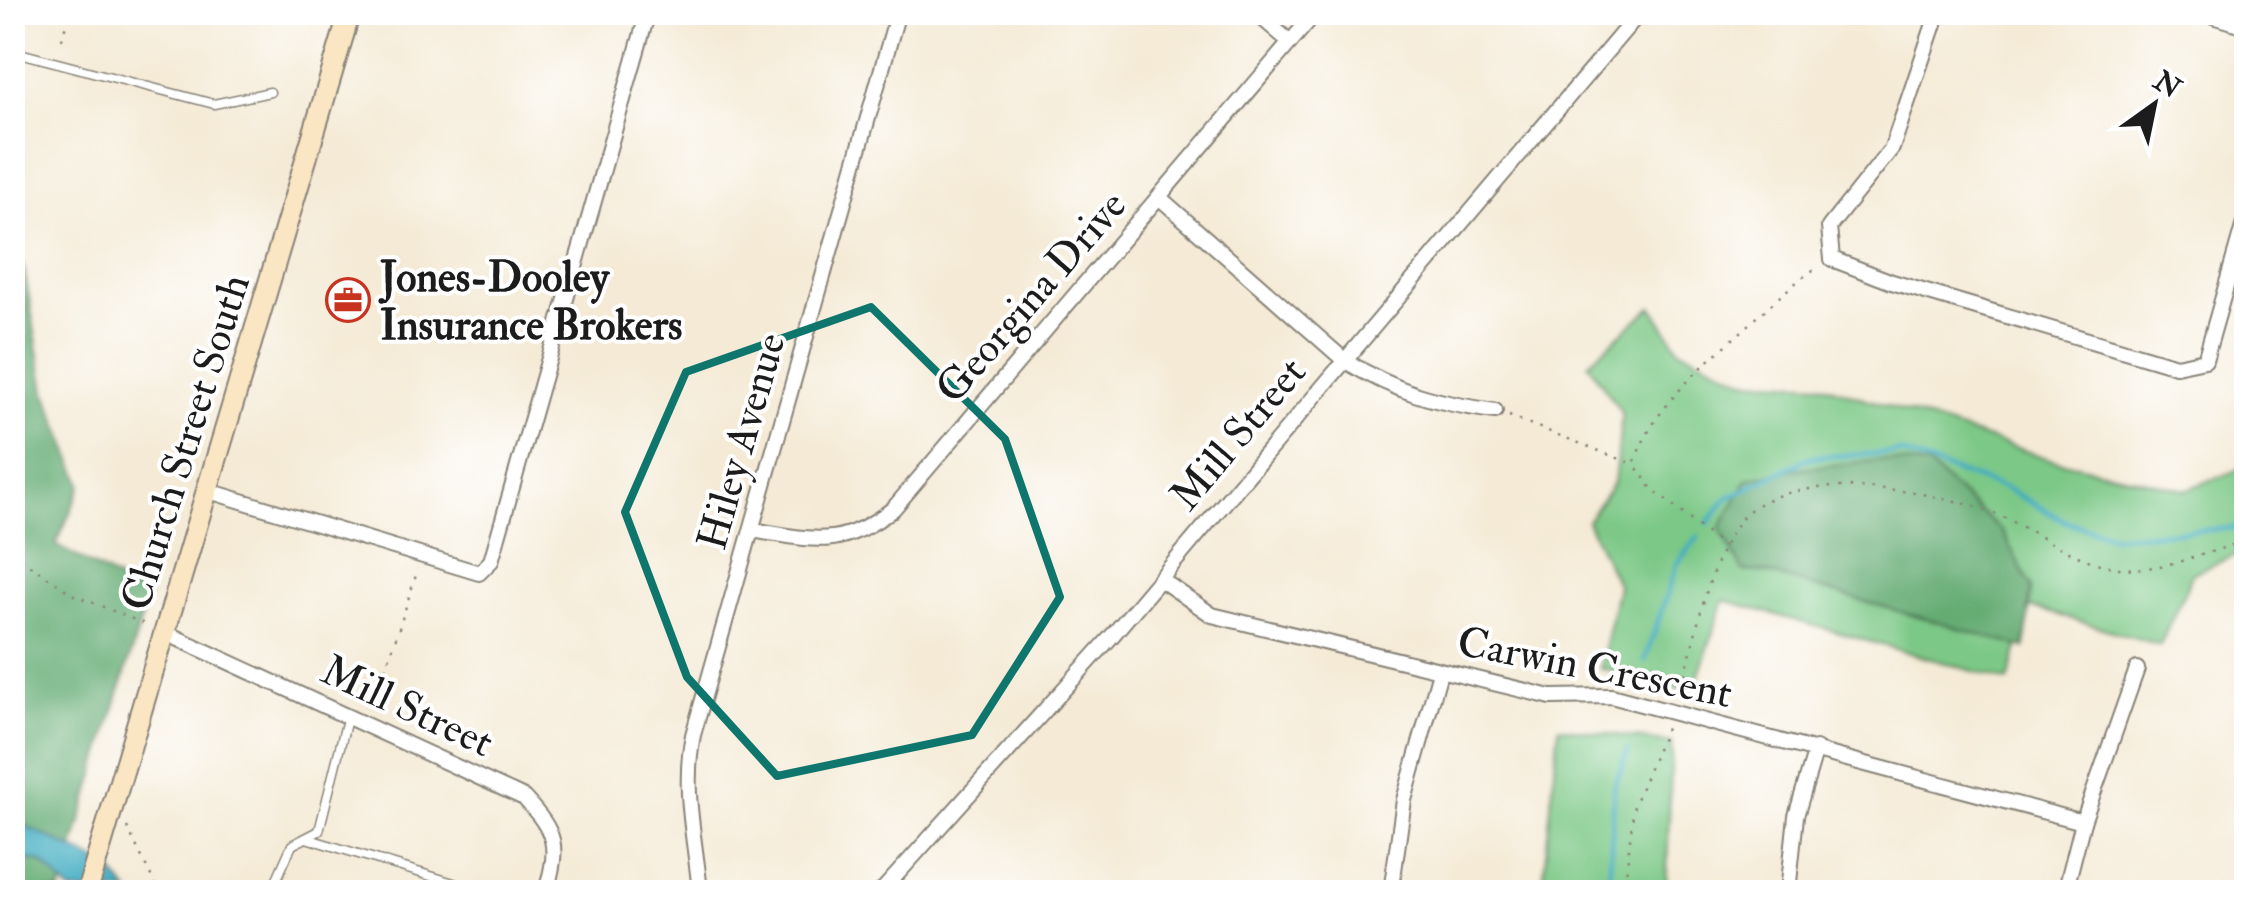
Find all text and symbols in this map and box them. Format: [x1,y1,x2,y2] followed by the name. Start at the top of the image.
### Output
[2104,55,2204,155] north arrow
[2146,63,2188,107] text: N
[925,181,1138,414] street label: Georgina Drive
[378,252,682,352] place label: Jones-Dooley Insurance Brokers
[110,268,262,617] street label: Church Street South
[325,277,371,323] office icon: Jones-Dooley Insurance Brokers
[686,327,798,556] street label: Hiley Avenue
[1160,347,1317,521] street label: Mill Street
[1453,616,1736,720] street label: Carwin Crescent
[313,644,501,769] street label: Mill Street

